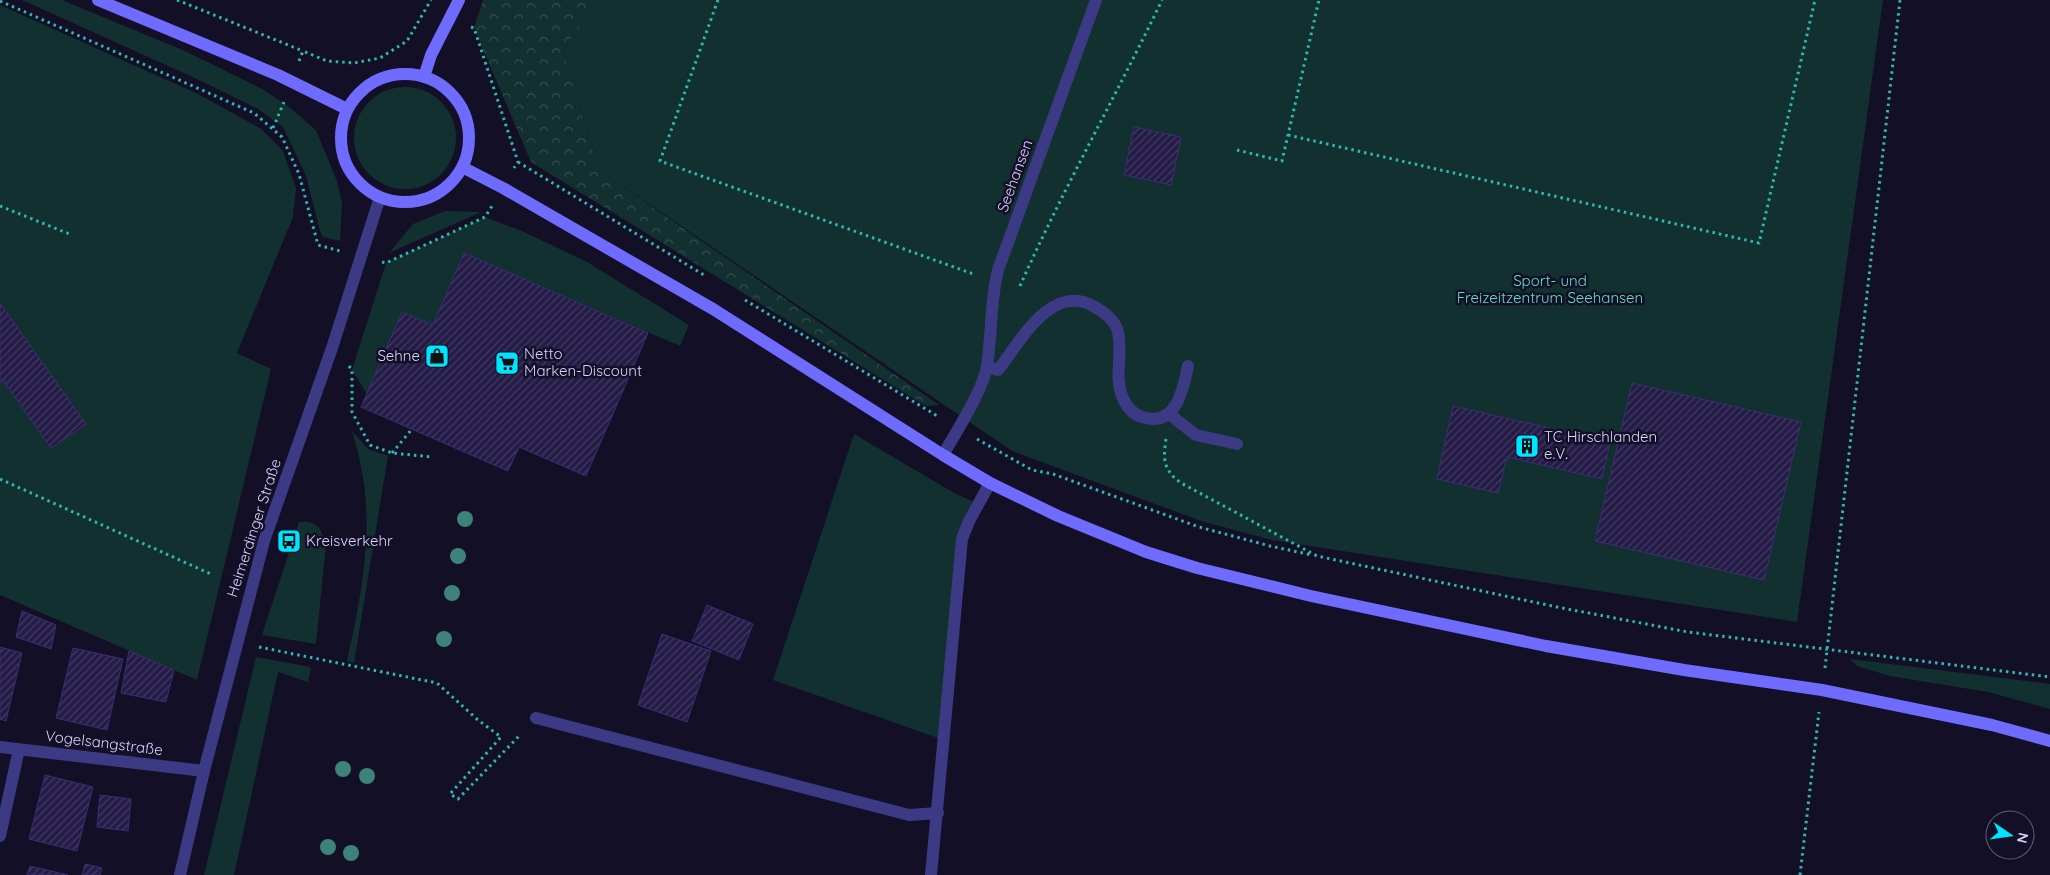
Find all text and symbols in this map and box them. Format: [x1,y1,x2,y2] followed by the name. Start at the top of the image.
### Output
[993,137,1036,215] street label: Seehansen
[1457,271,1643,307] park label: Sport- und Freizeitzentrum Seehansen
[424,343,450,369] shop icon: Sehne
[524,344,642,380] place label: Netto Marken-Discount
[377,346,420,365] place label: Sehne
[494,350,520,376] supermarket icon: Netto Marken-Discount
[1544,427,1657,463] place label: TC Hirschlanden e.V.
[1514,433,1540,459] building icon: TC Hirschlanden e.V.
[222,456,285,599] street label: Heimerdinger Straße
[276,528,302,554] bus stop icon: Kreisverkehr
[306,531,393,550] place label: Kreisverkehr
[44,726,164,759] street label: Vogelsangstraße
[1985,810,2035,860] north arrow
[2013,831,2033,845] text: N

